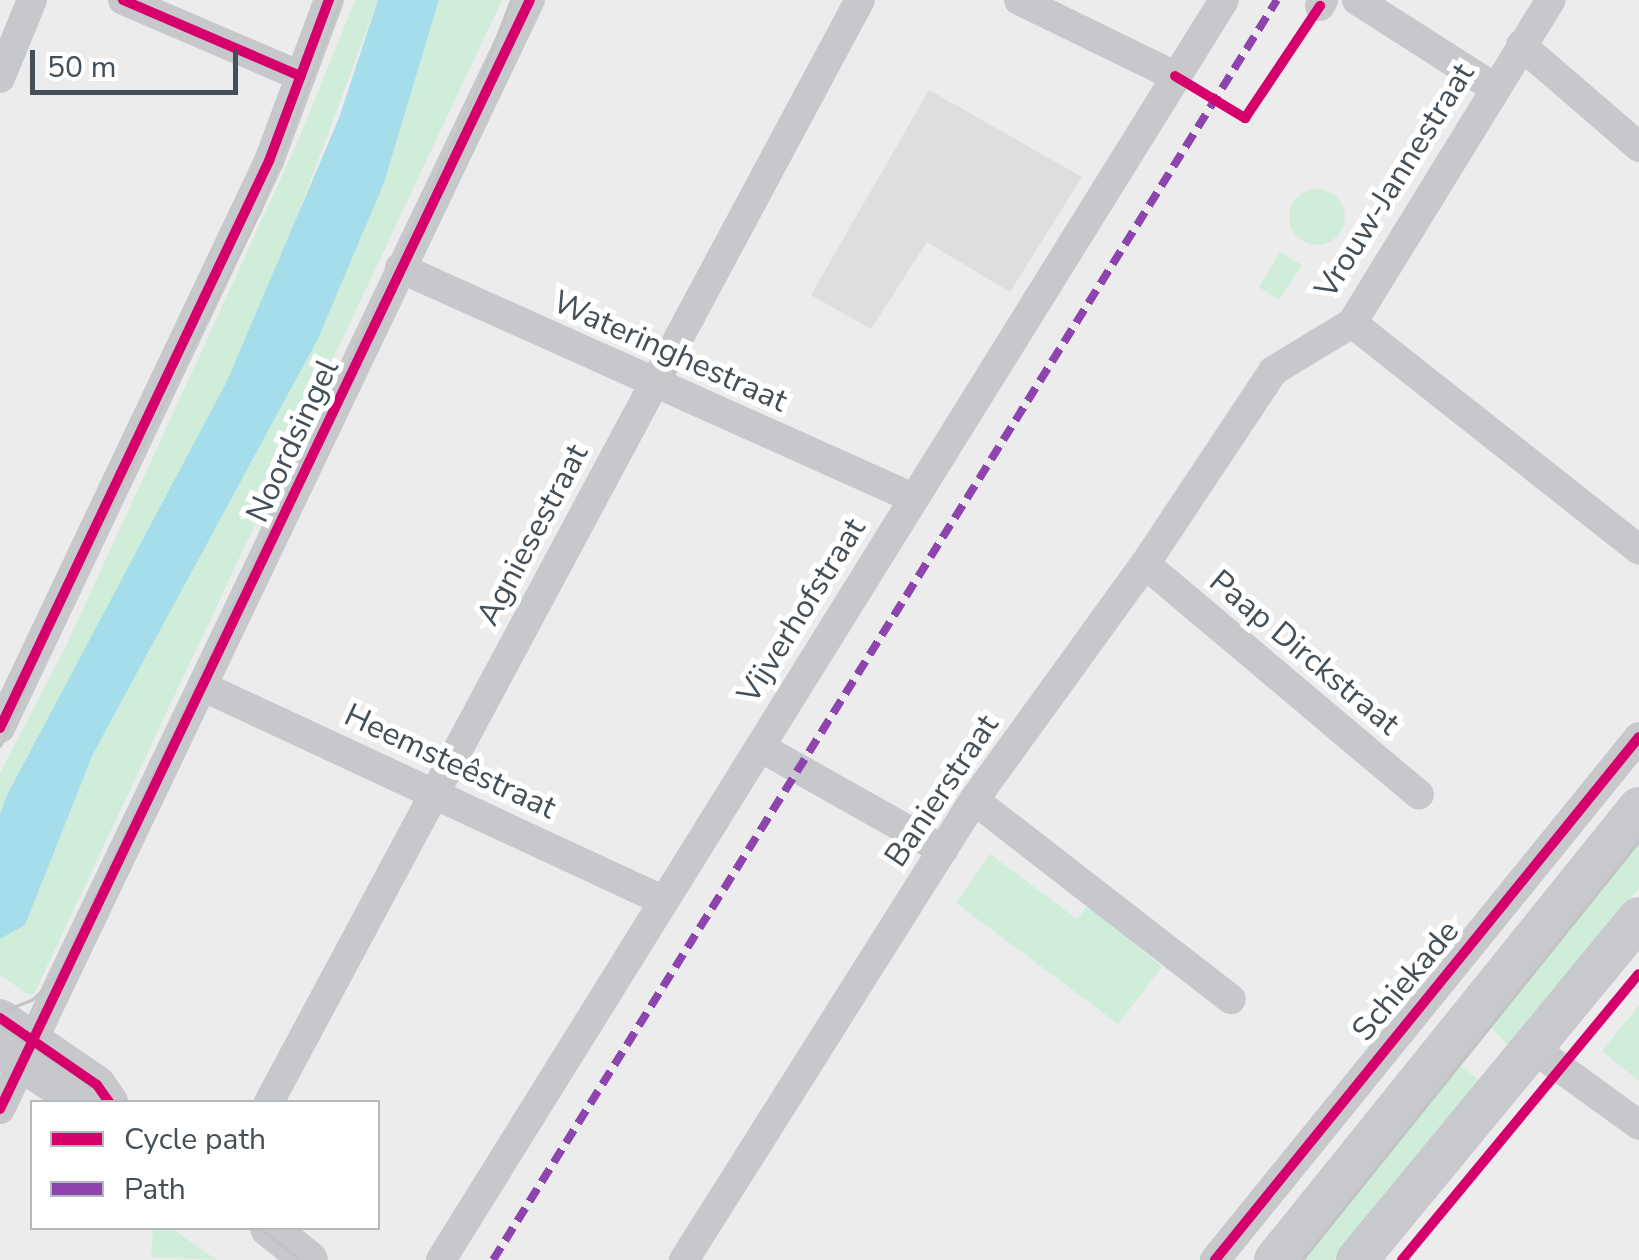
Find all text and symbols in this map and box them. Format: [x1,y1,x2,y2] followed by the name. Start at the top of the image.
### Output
[35,30,242,92] scale bar
[47,47,116,88] text: 50 m
[1307,56,1483,306] street label: Vrouw-Jannestraat
[547,283,793,421] street label: Wateringhestraat
[239,353,347,529] street label: Noordsingel
[469,438,597,632] street label: Agniesestraat
[730,511,874,711] street label: Vijverhofstraat
[1201,562,1407,744] street label: Paap Dirckstraat
[338,696,562,828] street label: Heemsteêstraat
[877,708,1007,874] street label: Banierstraat
[1344,913,1468,1049] street label: Schiekade
[30,1100,380,1230] legend
[124,1119,266,1160] text: Cycle path
[124,1169,186,1210] text: Path

